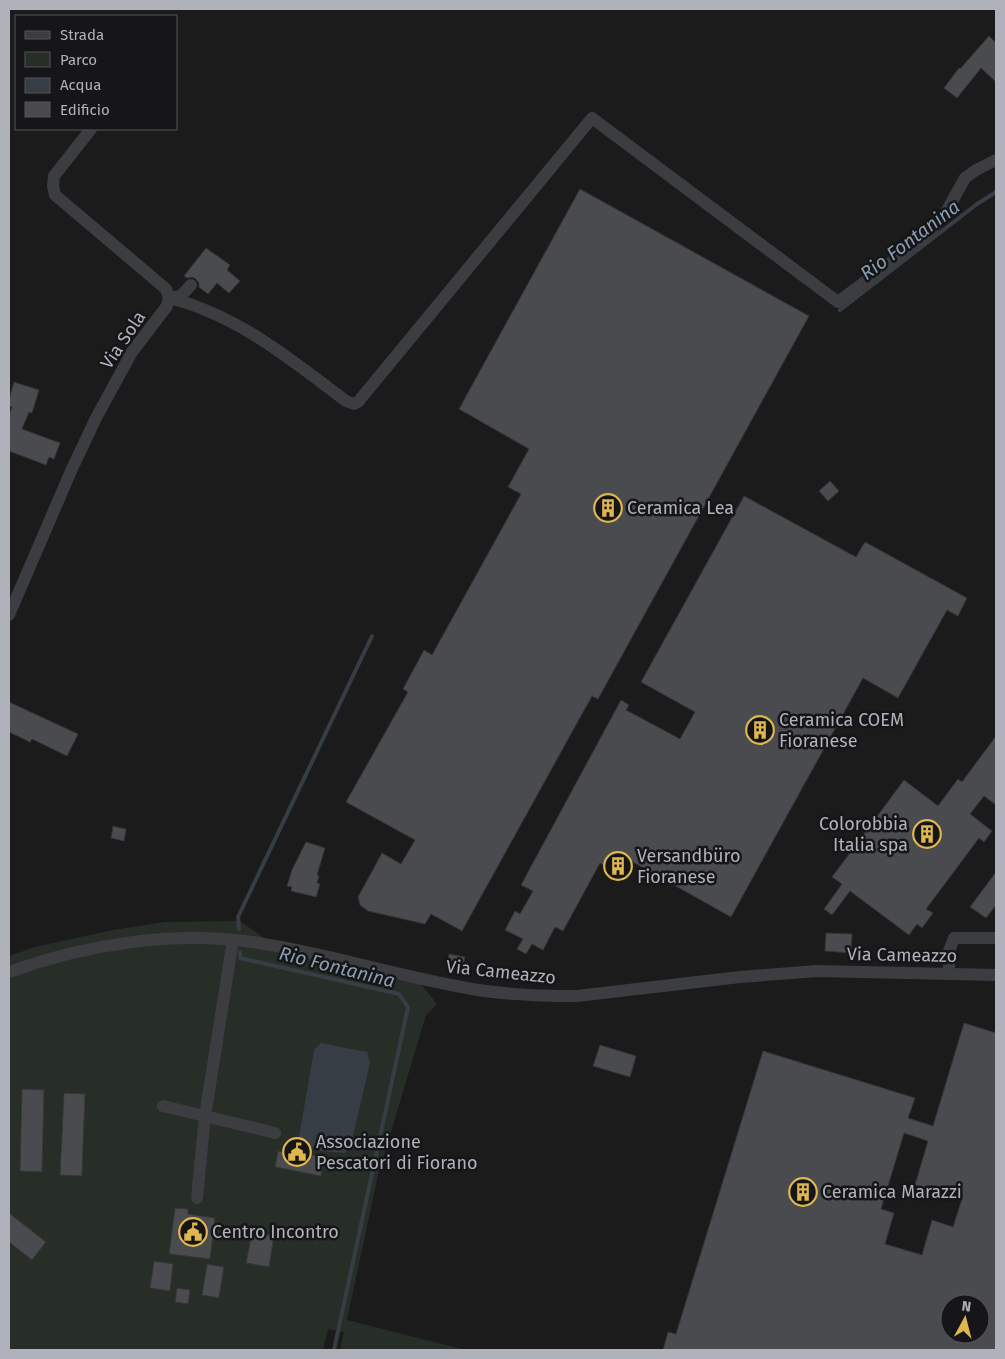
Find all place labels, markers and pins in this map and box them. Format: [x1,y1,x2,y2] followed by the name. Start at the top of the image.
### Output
[593,493,623,523] building icon: Ceramica Lea
[627,497,734,519] place label: Ceramica Lea
[779,709,904,752] place label: Ceramica COEM Fioranese
[745,715,775,745] building icon: Ceramica COEM Fioranese
[819,813,908,856] place label: Colorobbia Italia spa
[912,819,942,849] building icon: Colorobbia Italia spa
[637,845,740,888] place label: Versandbüro Fioranese
[603,851,633,881] building icon: Versandbüro Fioranese
[316,1131,477,1174] place label: Associazione Pescatori di Fiorano
[282,1137,312,1167] public building icon: Associazione Pescatori di Fiorano
[788,1177,818,1207] building icon: Ceramica Marazzi
[822,1181,962,1203] place label: Ceramica Marazzi
[178,1217,208,1247] public building icon: Centro Incontro
[212,1221,339,1243] place label: Centro Incontro

